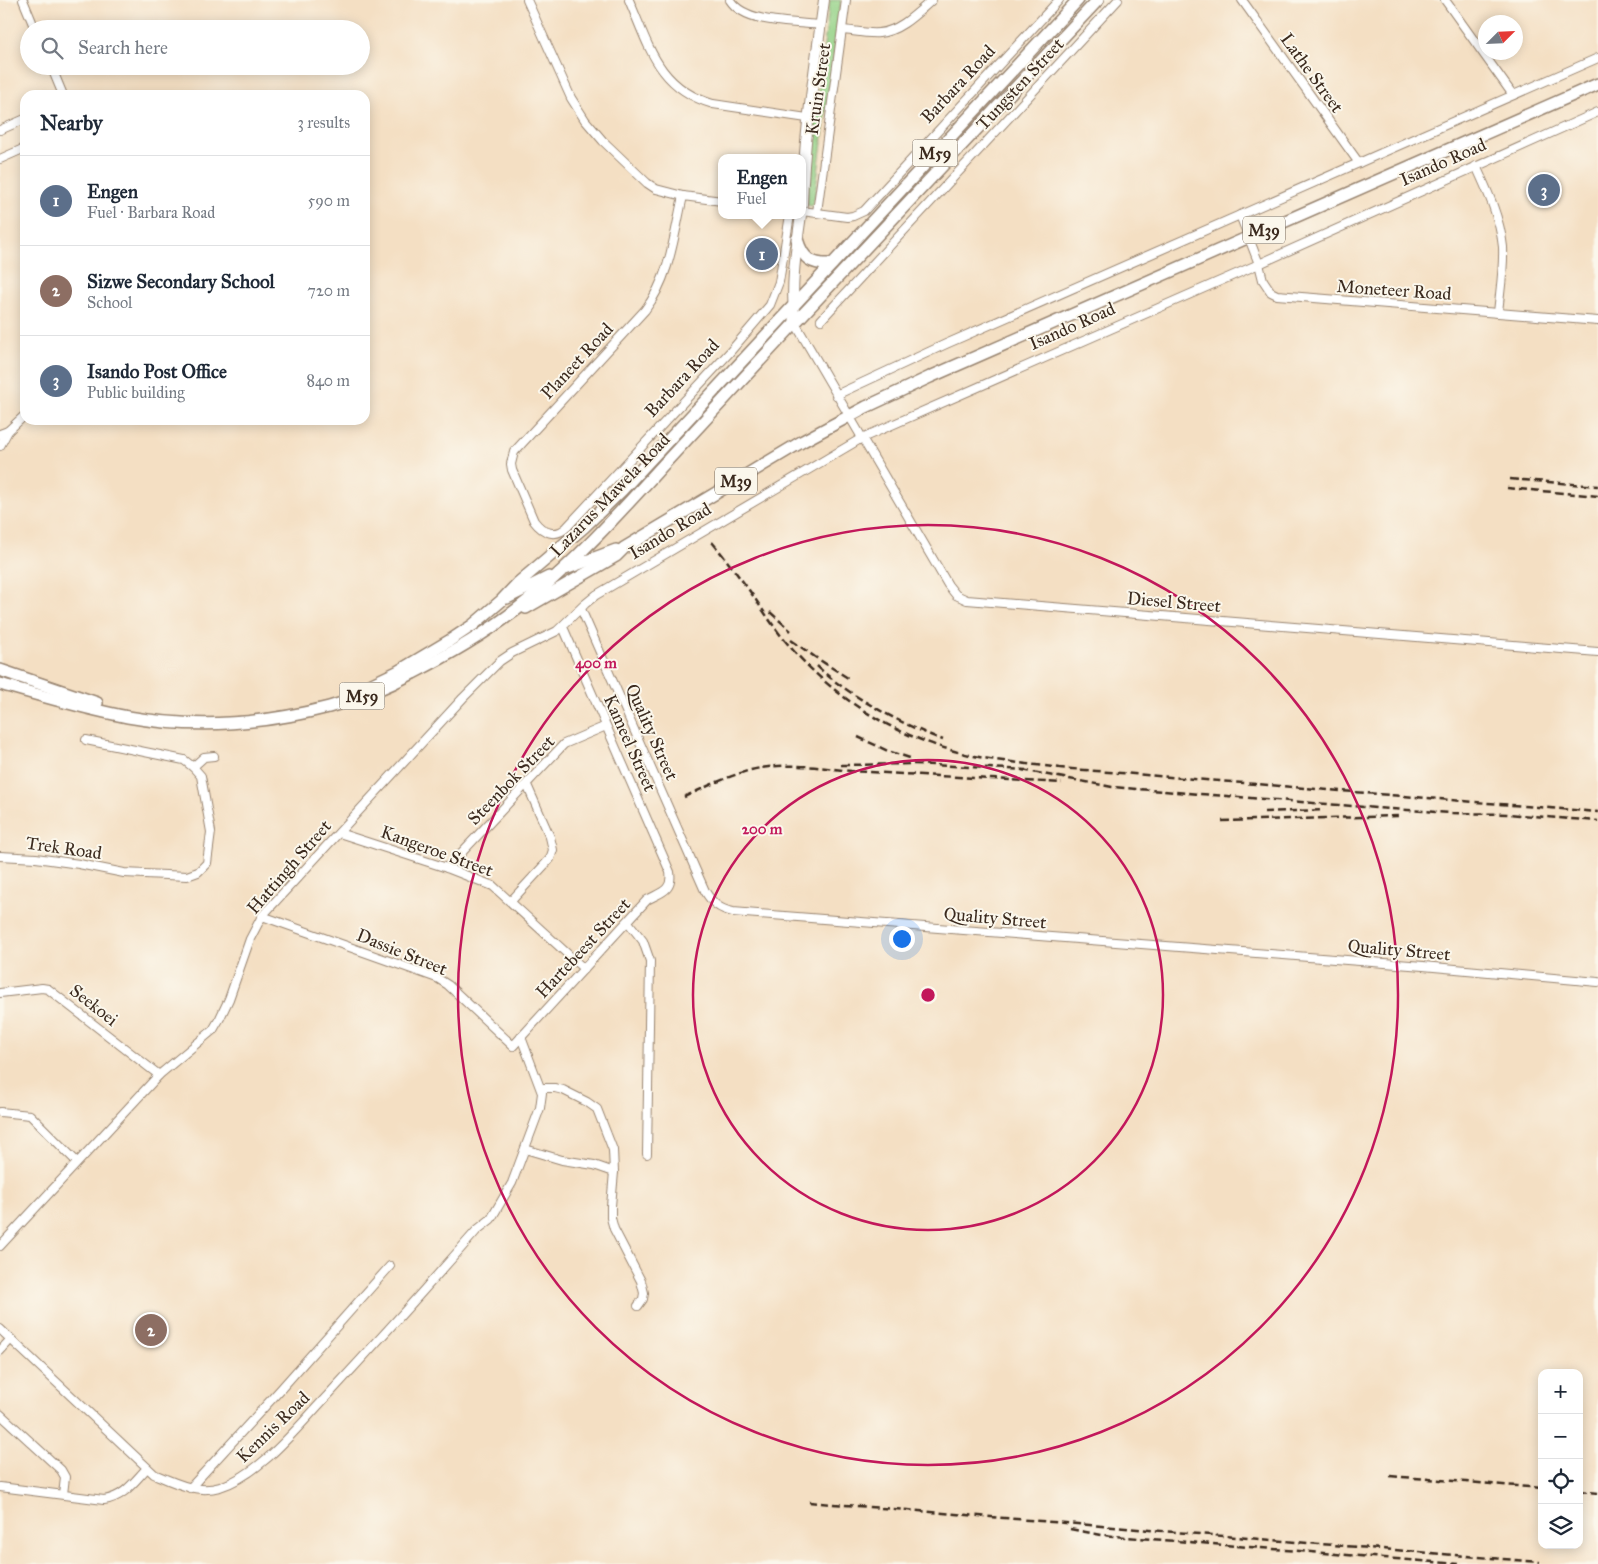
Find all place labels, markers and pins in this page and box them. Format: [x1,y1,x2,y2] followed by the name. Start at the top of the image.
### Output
[1528,171,1560,209] pin: 3
[746,235,778,273] pin: 1
[919,986,937,1004] centre of rings
[135,1311,167,1349] pin: 2

